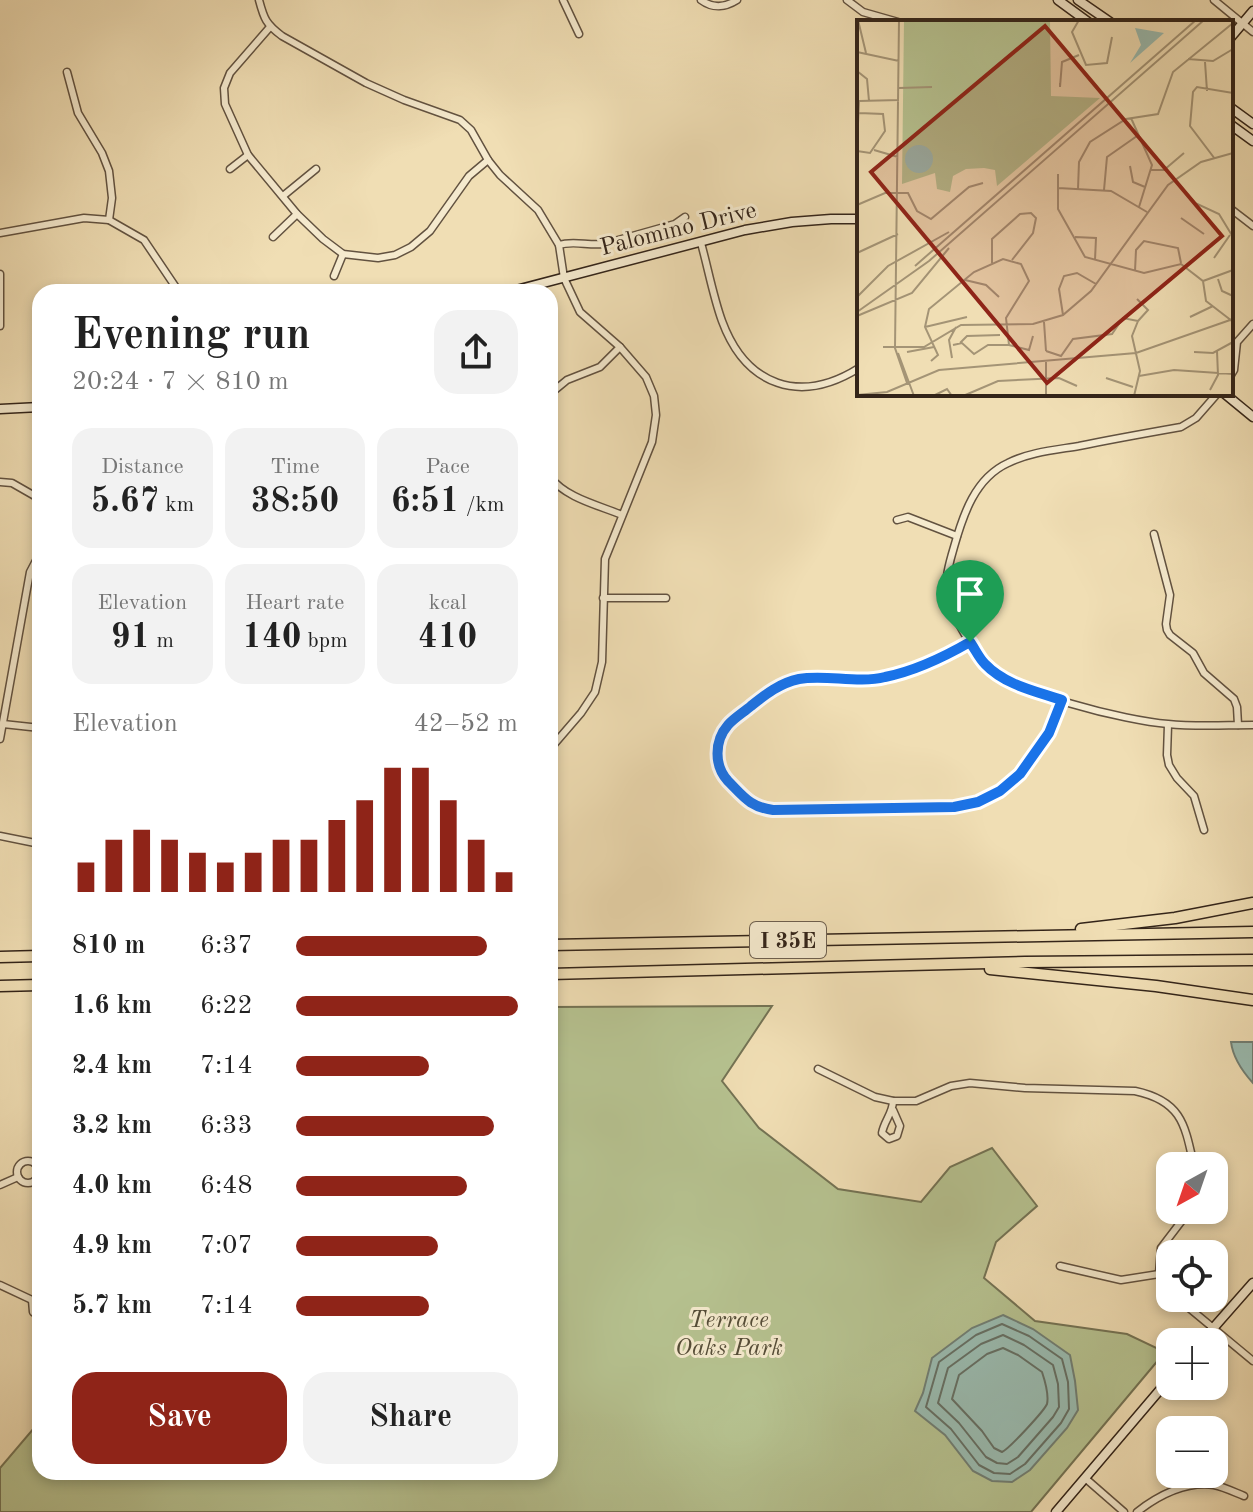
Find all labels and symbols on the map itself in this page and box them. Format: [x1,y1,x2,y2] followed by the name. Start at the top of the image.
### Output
[857,20,1233,396] inset map
[598,199,759,261] street label: Palomino Drive
[936,560,1004,642] pin
[750,922,826,958] road number: I 35E
[1156,1152,1228,1224] north arrow
[675,1309,783,1361] park label: Terrace Oaks Park

